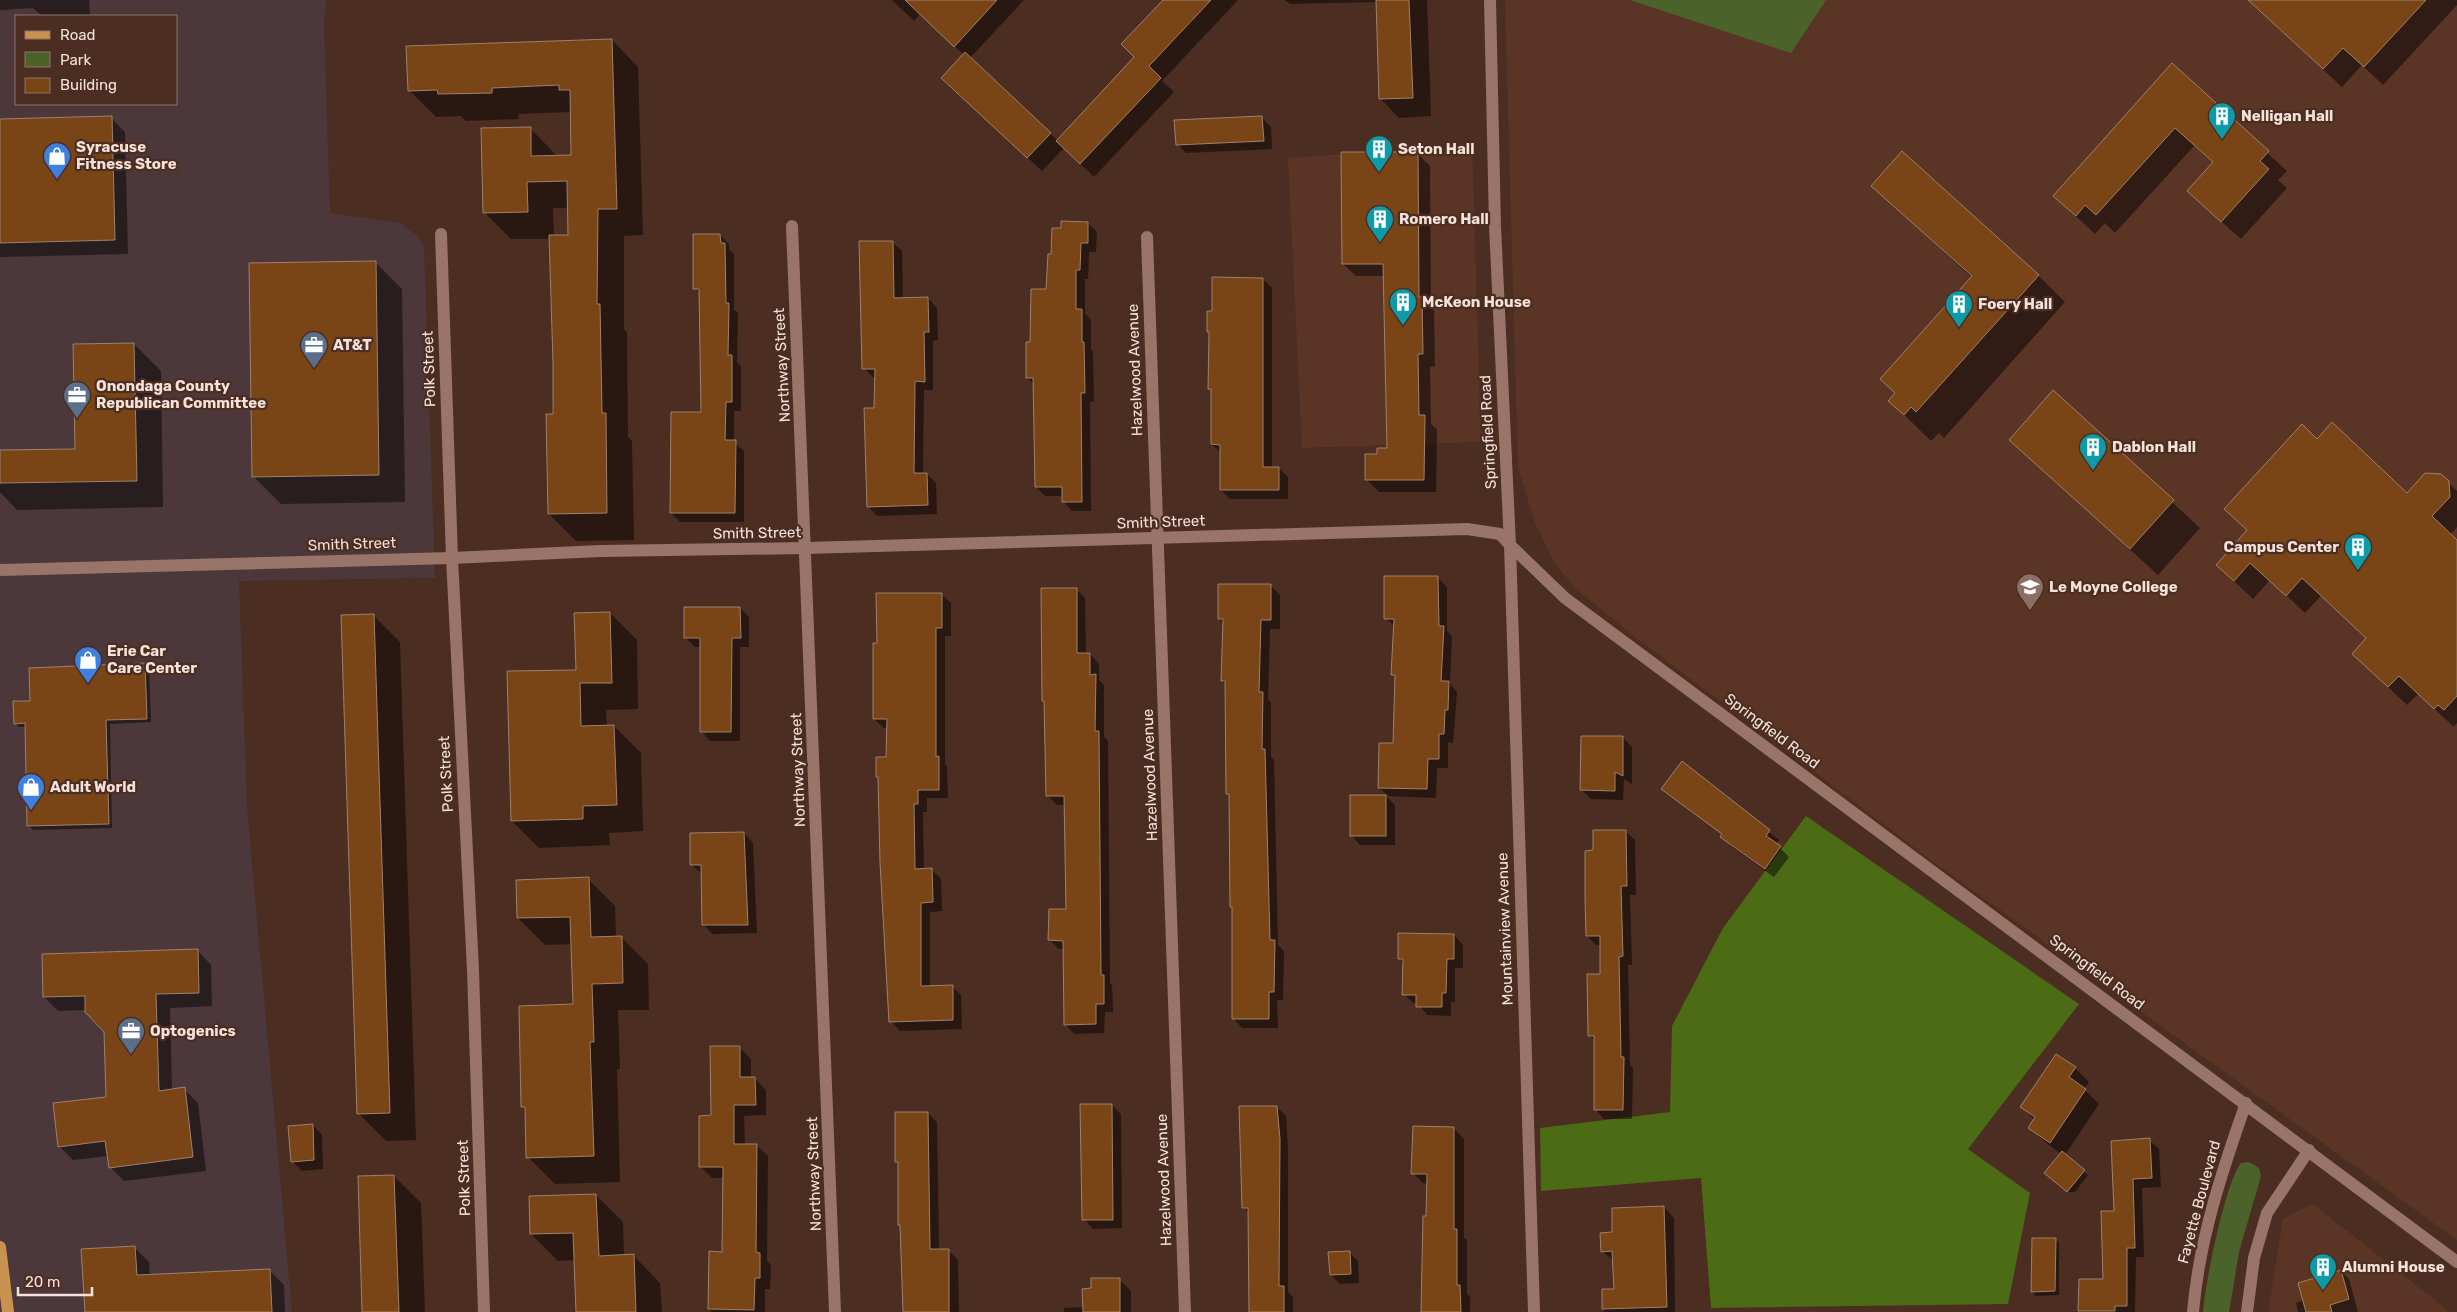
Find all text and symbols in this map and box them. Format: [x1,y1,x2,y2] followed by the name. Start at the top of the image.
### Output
[15,15,178,105] legend
[60,26,96,44] text: Road
[60,51,91,69] text: Park
[60,76,117,94] text: Building
[2207,101,2237,140] building icon: Nelligan Hall
[2241,107,2333,125] place label: Nelligan Hall
[1364,134,1394,173] building icon: Seton Hall
[76,138,177,173] place label: Syracuse Fitness Store
[1398,140,1474,158] place label: Seton Hall
[42,141,72,180] shop icon: Syracuse Fitness Store
[1365,204,1395,243] building icon: Romero Hall
[1399,210,1489,228] place label: Romero Hall
[1388,287,1418,326] building icon: McKeon House
[1944,289,1974,328] building icon: Foery Hall
[1422,293,1531,311] place label: McKeon House
[1978,295,2052,313] place label: Foery Hall
[1124,304,1146,436] street label: Hazelwood Avenue
[770,307,794,423] street label: Northway Street
[299,330,329,369] office icon: AT&T
[419,330,439,408] street label: Polk Street
[333,336,372,354] place label: AT&T
[1476,375,1500,489] street label: Springfield Road
[96,377,266,412] place label: Onondaga County Republican Committee
[62,380,92,419] office icon: Onondaga County Republican Committee
[2078,432,2108,471] building icon: Dablon Hall
[2112,438,2196,456] place label: Dablon Hall
[1117,511,1206,533] street label: Smith Street
[713,523,801,543] street label: Smith Street
[2343,532,2373,571] building icon: Campus Center
[308,533,397,555] street label: Smith Street
[2224,538,2339,556] place label: Campus Center
[2015,572,2045,611] school or university icon: Le Moyne College
[2049,578,2178,596] place label: Le Moyne College
[107,642,197,677] place label: Erie Car Care Center
[73,645,103,684] shop icon: Erie Car Care Center
[1721,689,1823,773] street label: Springfield Road
[1139,709,1161,841] street label: Hazelwood Avenue
[787,712,809,828] street label: Northway Street
[435,735,457,813] street label: Polk Street
[16,772,46,811] shop icon: Adult World
[50,778,136,796] place label: Adult World
[1493,852,1517,1006] street label: Mountainview Avenue
[2046,930,2148,1014] street label: Springfield Road
[116,1016,146,1055] office icon: Optogenics
[150,1022,236,1040] place label: Optogenics
[1153,1114,1175,1246] street label: Hazelwood Avenue
[803,1116,825,1232] street label: Northway Street
[2174,1138,2224,1266] street label: Fayette Boulevard
[454,1139,474,1217] street label: Polk Street
[2308,1252,2338,1291] building icon: Alumni House
[2342,1258,2445,1276] place label: Alumni House
[18,1264,91,1296] scale bar
[25,1273,60,1291] text: 20 m

